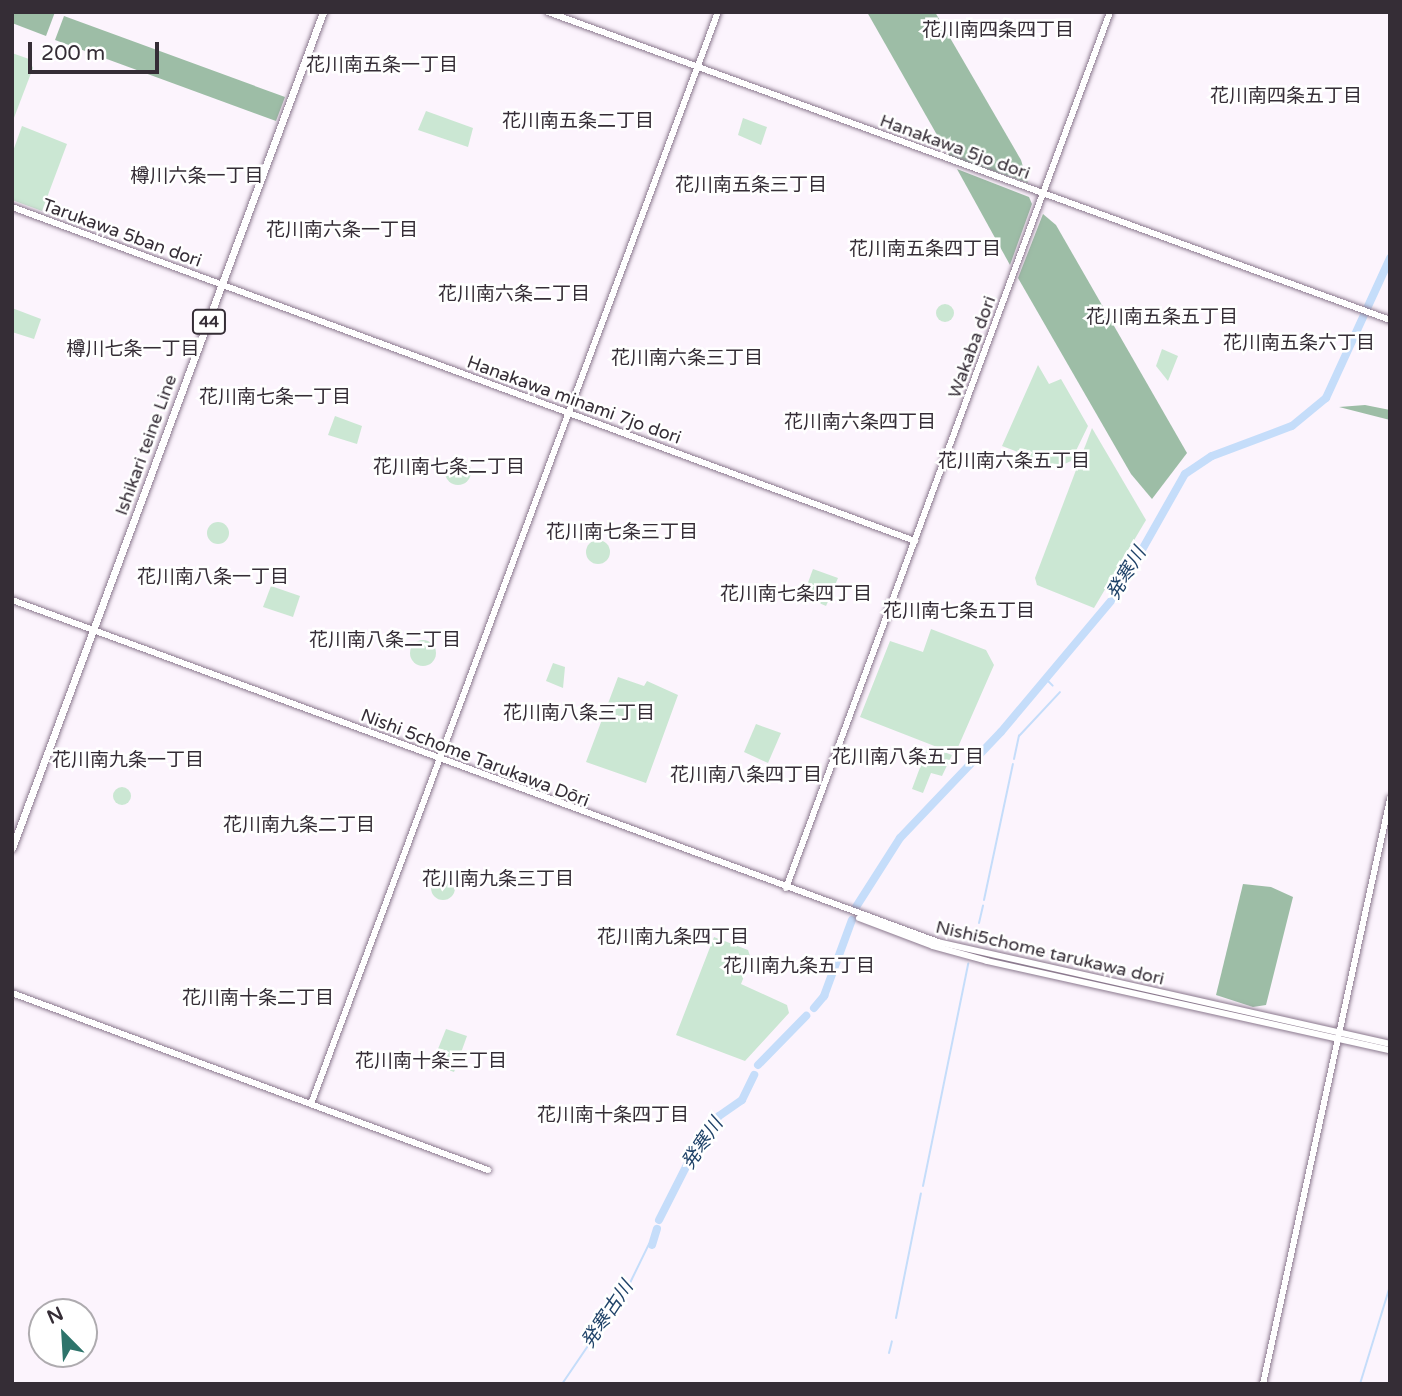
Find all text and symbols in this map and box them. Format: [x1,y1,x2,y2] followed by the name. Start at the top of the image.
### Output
[922,20,1074,42] district label: 花川南四条四丁目
[32,28,163,72] scale bar
[41,41,105,66] text: 200 m
[306,55,458,77] district label: 花川南五条一丁目
[1210,86,1362,108] district label: 花川南四条五丁目
[877,110,1033,184] street label: Hanakawa 5jo dori
[502,111,654,133] district label: 花川南五条二丁目
[131,166,263,188] district label: 樽川六条一丁目
[675,175,827,197] district label: 花川南五条三丁目
[39,194,205,272] street label: Tarukawa 5ban dori
[266,220,418,242] district label: 花川南六条一丁目
[849,239,1001,261] district label: 花川南五条四丁目
[438,284,590,306] district label: 花川南六条二丁目
[944,293,1000,401] street label: Wakaba dori
[1086,307,1238,329] district label: 花川南五条五丁目
[192,310,227,334] road number: 44
[1223,333,1375,355] district label: 花川南五条六丁目
[67,339,199,361] district label: 樽川七条一丁目
[611,348,763,370] district label: 花川南六条三丁目
[464,351,684,449] street label: Hanakawa minami 7jo dori
[111,372,181,518] street label: Ishikari teine Line
[199,387,351,409] district label: 花川南七条一丁目
[784,412,936,434] district label: 花川南六条四丁目
[938,451,1090,473] district label: 花川南六条五丁目
[373,457,525,479] district label: 花川南七条二丁目
[546,522,698,544] district label: 花川南七条三丁目
[1103,544,1151,604] water label: 発寒川
[137,567,289,589] district label: 花川南八条一丁目
[720,584,872,606] district label: 花川南七条四丁目
[883,601,1035,623] district label: 花川南七条五丁目
[309,630,461,652] district label: 花川南八条二丁目
[503,703,655,725] district label: 花川南八条三丁目
[358,704,592,812] street label: Nishi 5chome Tarukawa Dōri
[832,747,984,769] district label: 花川南八条五丁目
[52,750,204,772] district label: 花川南九条一丁目
[670,765,822,787] district label: 花川南八条四丁目
[223,815,375,837] district label: 花川南九条二丁目
[422,869,574,891] district label: 花川南九条三丁目
[934,916,1166,990] street label: Nishi5chome tarukawa dori
[597,927,749,949] district label: 花川南九条四丁目
[723,956,875,978] district label: 花川南九条五丁目
[182,988,334,1010] district label: 花川南十条二丁目
[355,1051,507,1073] district label: 花川南十条三丁目
[537,1105,689,1127] district label: 花川南十条四丁目
[678,1114,728,1174] water label: 発寒川
[577,1277,639,1353] water label: 発寒古川
[28,1298,98,1368] north arrow
[44,1302,67,1329] text: N

